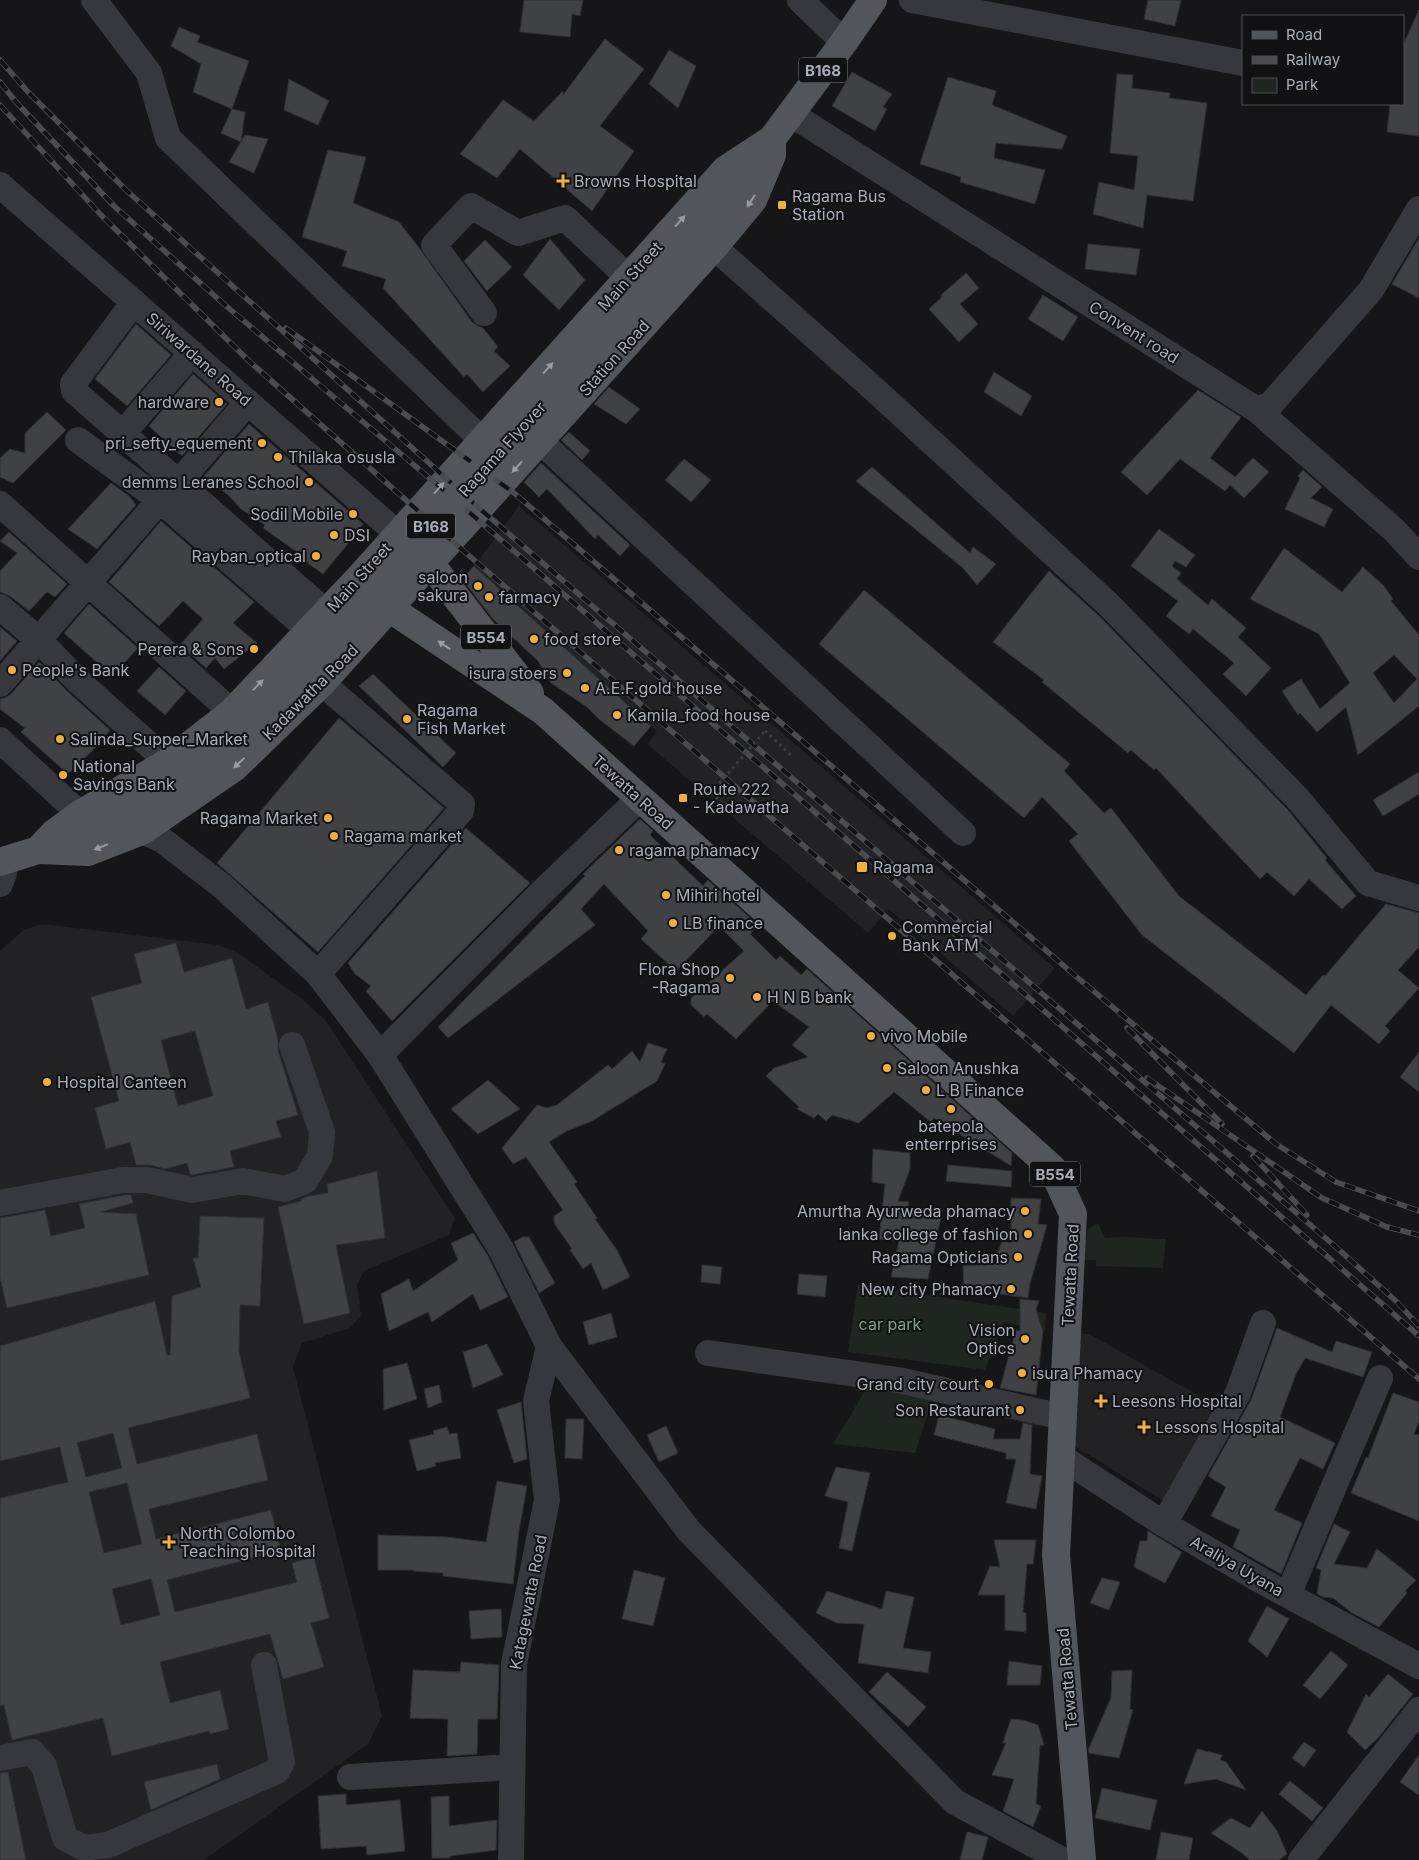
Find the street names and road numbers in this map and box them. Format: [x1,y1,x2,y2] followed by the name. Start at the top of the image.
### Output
[799,58,847,82] road number: B168
[594,237,666,315] street label: Main Street
[1085,296,1183,368] street label: Convent road
[142,308,256,410] street label: Siriwardane Road
[575,316,653,400] street label: Station Road
[454,397,550,501] street label: Ragama Flyover
[407,514,455,538] road number: B168
[323,538,395,616] street label: Main Street
[461,624,511,650] road number: B554
[258,640,362,744] street label: Kadawatha Road
[588,750,678,834] street label: Tewatta Road
[1030,1162,1080,1186] road number: B554
[1057,1223,1083,1327] street label: Tewatta Road
[1187,1531,1287,1601] street label: Araliya Uyana
[505,1533,551,1671] street label: Katagewatta Road
[1053,1627,1081,1731] street label: Tewatta Road

